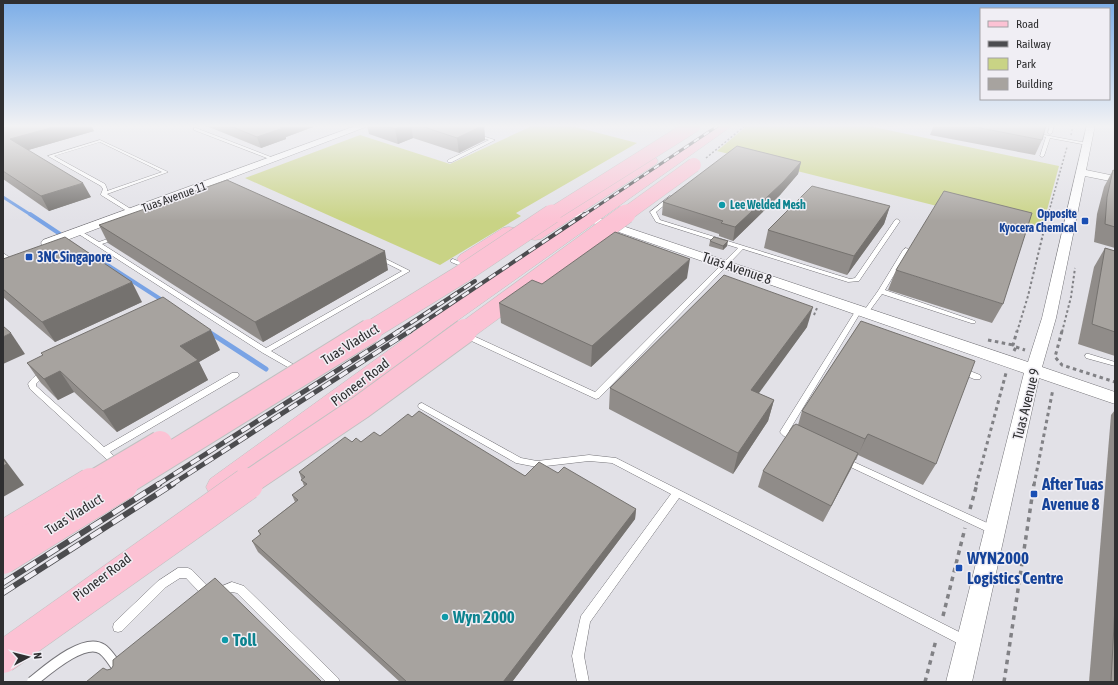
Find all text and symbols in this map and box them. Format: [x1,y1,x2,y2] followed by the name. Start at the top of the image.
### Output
[980,8,1110,100] legend
[1016,17,1039,31] text: Road
[1016,37,1051,51] text: Railway
[1016,57,1037,71] text: Park
[1016,77,1054,91] text: Building
[140,179,209,215] street label: Tuas Avenue 11
[730,198,806,212] place label: Lee Welded Mesh
[717,200,727,210] marker: Lee Welded Mesh
[999,207,1078,235] place label: Opposite Kyocera Chemical
[1080,216,1090,226] marker: Opposite Kyocera Chemical
[37,249,112,265] place label: 3NC Singapore
[700,249,774,288] street label: Tuas Avenue 8
[24,252,34,262] marker: 3NC Singapore
[318,320,382,368] street label: Tuas Viaduct
[328,355,392,409] street label: Pioneer Road
[1009,367,1043,441] street label: Tuas Avenue 9
[1041,474,1104,514] place label: After Tuas Avenue 8
[1029,489,1039,499] marker: After Tuas Avenue 8
[42,490,106,538] street label: Tuas Viaduct
[966,548,1064,588] place label: WYN2000 Logistics Centre
[70,550,134,604] street label: Pioneer Road
[954,563,964,573] marker: WYN2000 Logistics Centre
[452,607,515,627] place label: Wyn 2000
[440,612,450,622] marker: Wyn 2000
[233,630,257,650] place label: Toll
[220,635,230,645] marker: Toll
[8,637,48,677] north arrow
[32,652,44,660] text: N

